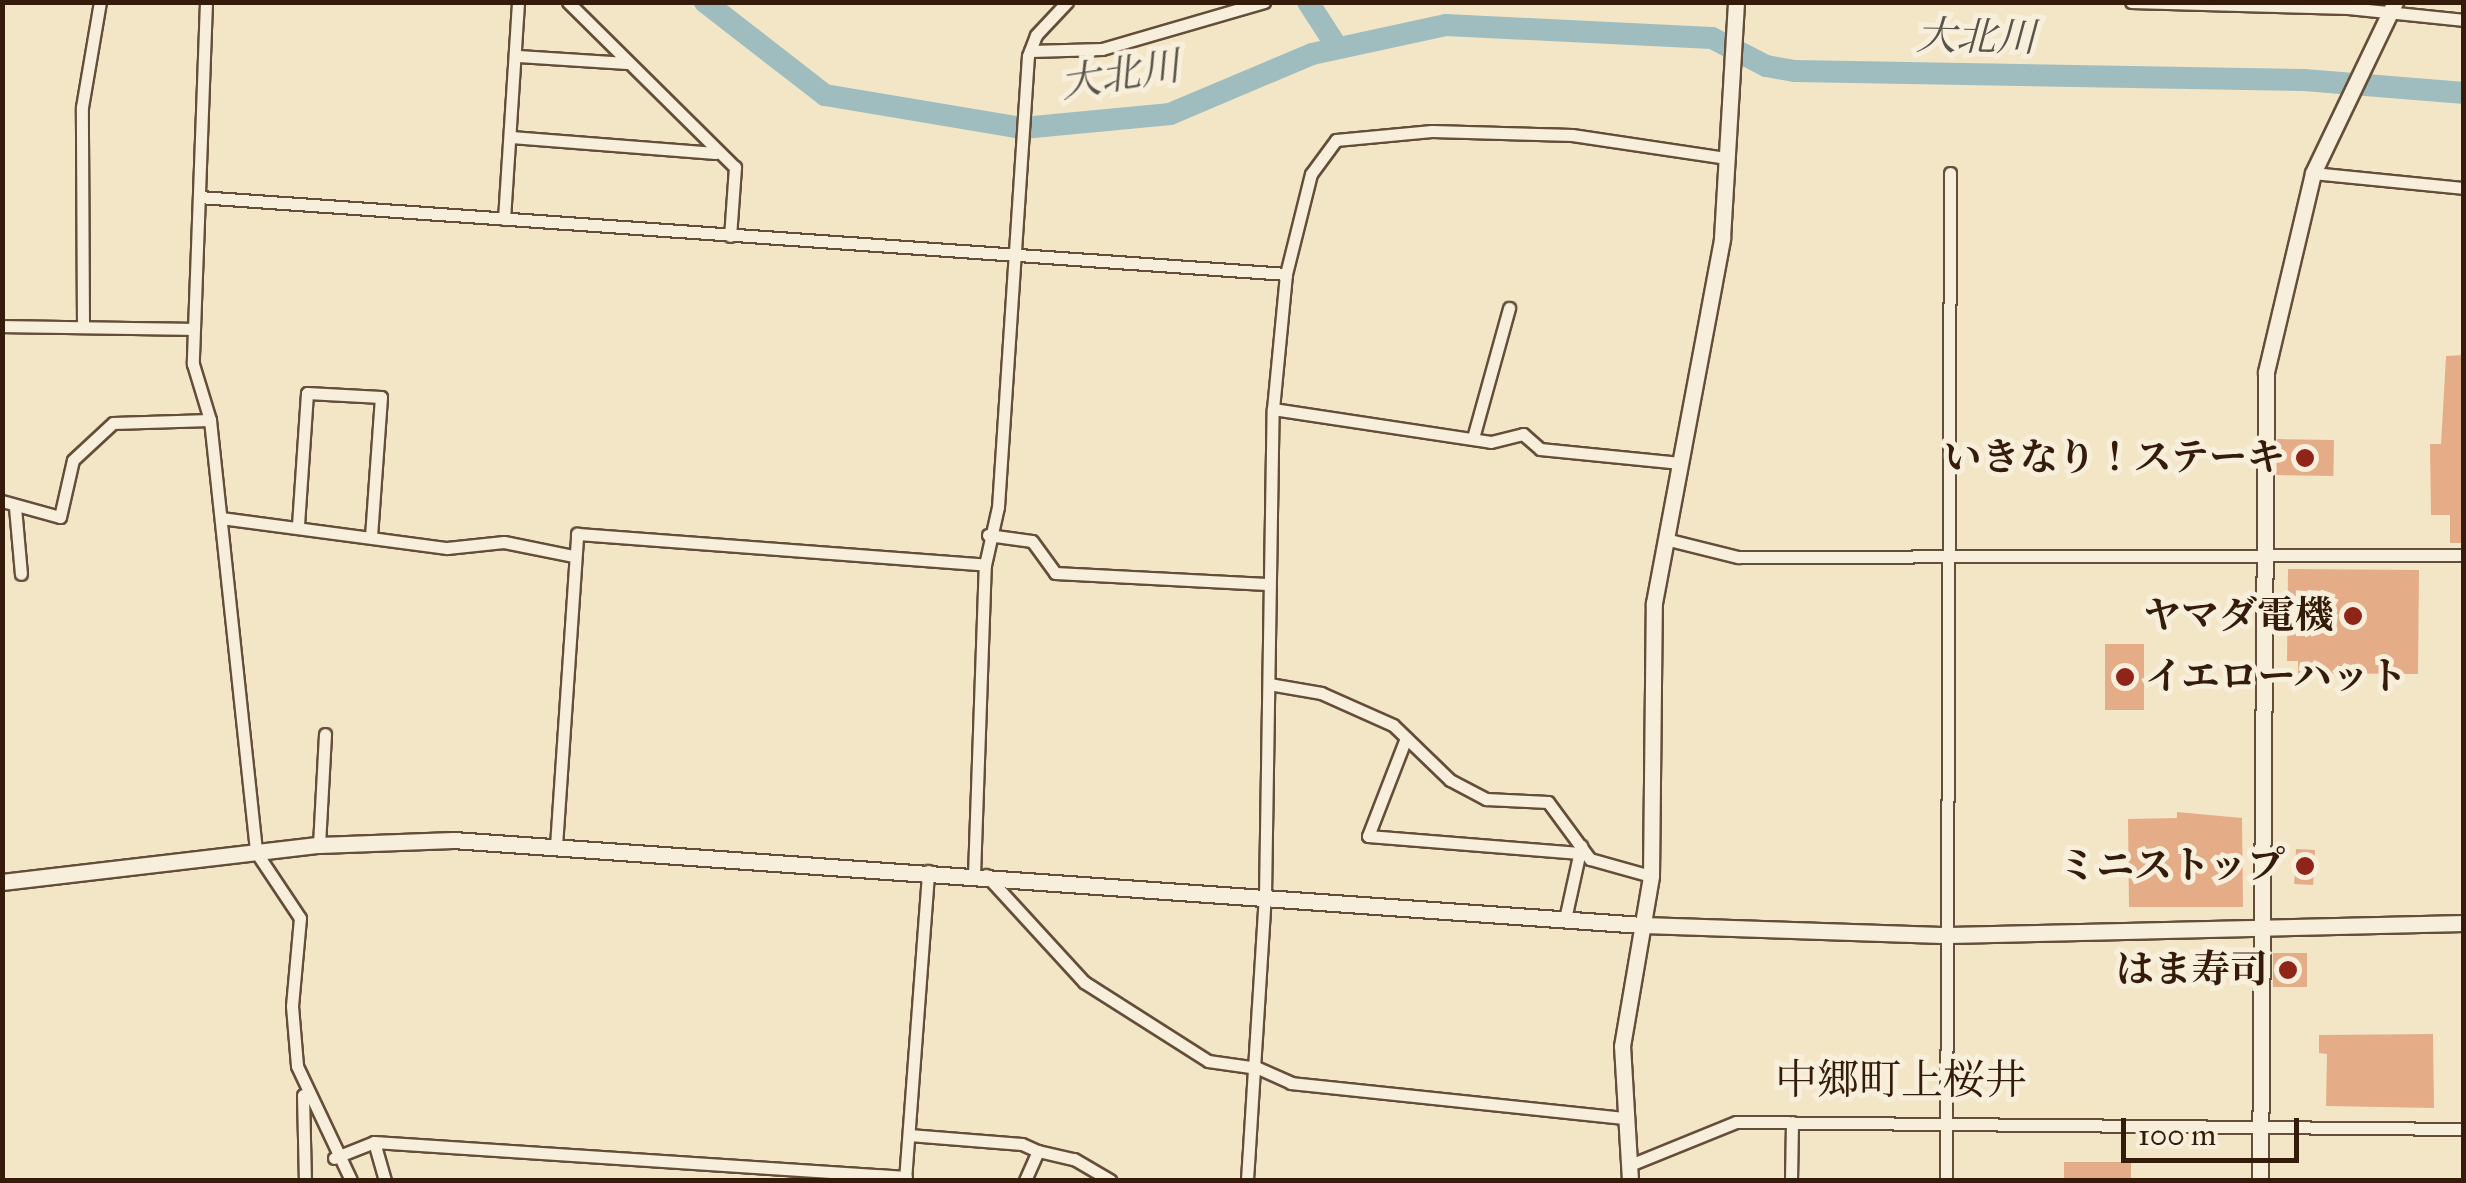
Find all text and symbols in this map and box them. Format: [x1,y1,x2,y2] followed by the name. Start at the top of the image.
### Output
[1916,12,2036,62] water label: 大北川
[1057,42,1183,108] water label: 大北川
[1943,435,2285,481] place label: いきなり！ステーキ
[2294,447,2316,469] marker: いきなり！ステーキ
[2143,593,2333,639] place label: ヤマダ電機
[2342,605,2364,627] marker: ヤマダ電機
[2145,654,2411,700] place label: イエローハット
[2114,666,2136,688] marker: イエローハット
[2057,843,2285,889] place label: ミニストップ
[2294,855,2316,877] marker: ミニストップ
[2116,947,2268,993] place label: はま寿司
[2277,959,2299,981] marker: はま寿司
[1775,1055,2027,1105] district label: 中郷町上桜井
[2126,1098,2304,1160] scale bar
[2138,1117,2216,1153] text: 100 m

